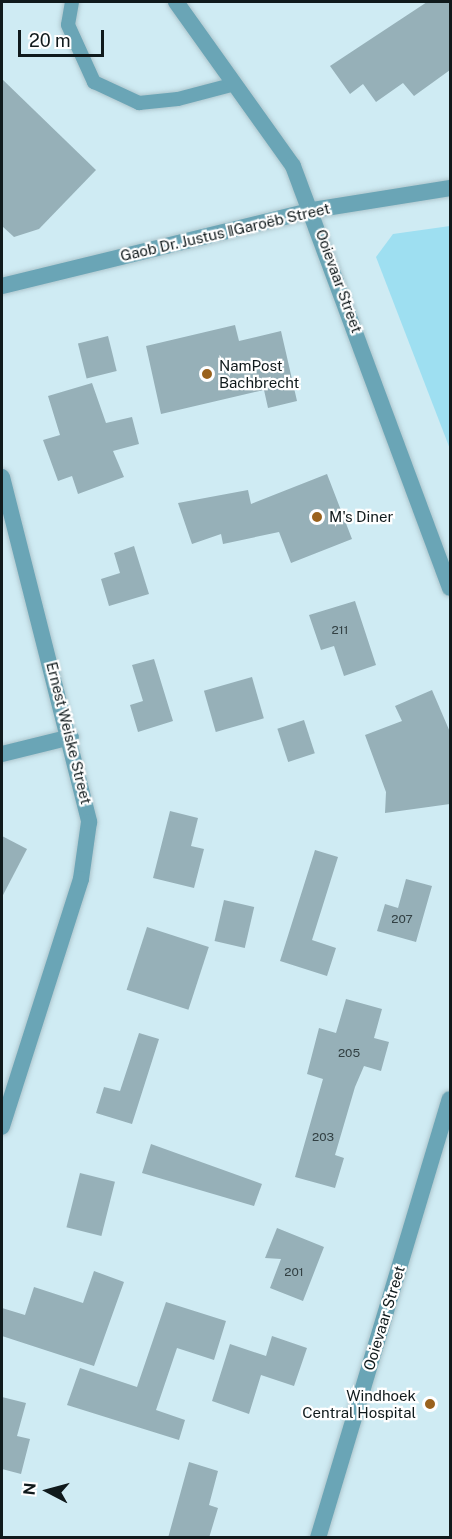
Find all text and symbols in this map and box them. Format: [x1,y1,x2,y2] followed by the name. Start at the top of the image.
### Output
[21,18,106,56] scale bar
[29,30,71,51] text: 20 m
[118,199,332,265] street label: Gaob Dr. Justus ǁGaroëb Street
[312,227,366,335] street label: Ooievaar Street
[219,356,299,391] place label: NamPost Bachbrecht
[200,367,214,381] marker: NamPost Bachbrecht
[329,508,393,526] place label: M's Diner
[310,510,324,524] marker: M's Diner
[332,624,348,638] house number: 211
[43,660,95,806] street label: Ernest Weiske Street
[391,913,413,927] house number: 207
[338,1047,360,1061] house number: 205
[312,1131,334,1145] house number: 203
[359,1263,409,1373] street label: Ooievaar Street
[284,1266,304,1280] house number: 201
[302,1386,416,1421] place label: Windhoek Central Hospital
[421,1395,439,1413] marker: Windhoek Central Hospital
[18,1461,78,1521] north arrow
[19,1482,40,1496] text: N

